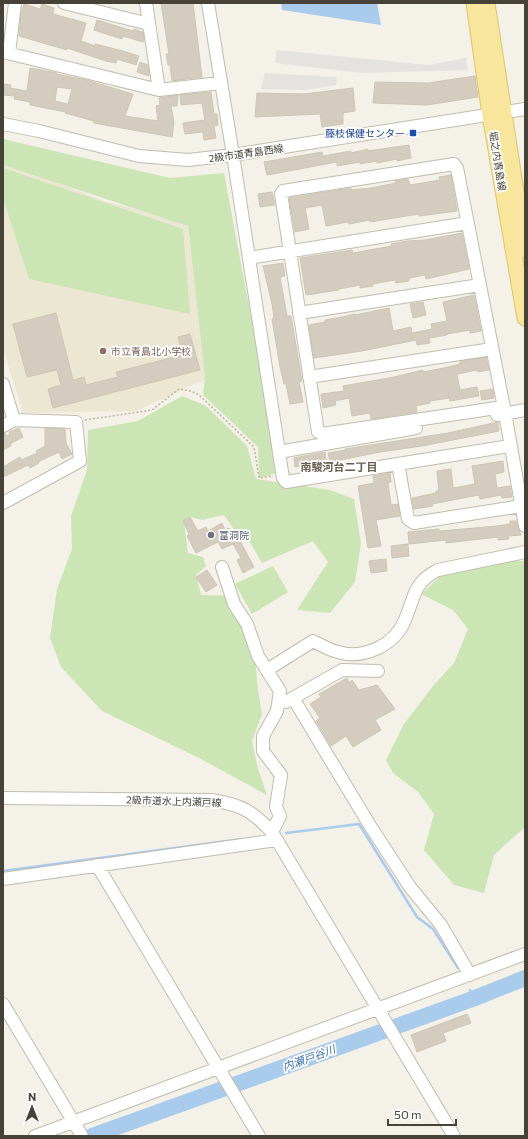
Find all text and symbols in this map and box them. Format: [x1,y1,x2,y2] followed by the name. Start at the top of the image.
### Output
[325,127,405,139] place label: 藤枝保健センター
[408,128,418,138] marker: 藤枝保健センター
[487,130,509,192] street label: 堀之内青島線
[208,142,284,164] street label: 2級市道青島西線
[111,345,191,357] place label: 市立青島北小学校
[98,346,108,356] marker: 市立青島北小学校
[301,460,378,473] district label: 南駿河台二丁目
[219,529,249,541] place label: 富洞院
[206,530,216,540] marker: 富洞院
[126,793,222,809] street label: 2級市道水上内瀬戸線
[281,1042,338,1073] water label: 内瀬戸谷川
[12,1087,52,1127] north arrow
[28,1090,36,1103] text: N
[388,1101,456,1127] scale bar
[394,1107,422,1121] text: 50 m

